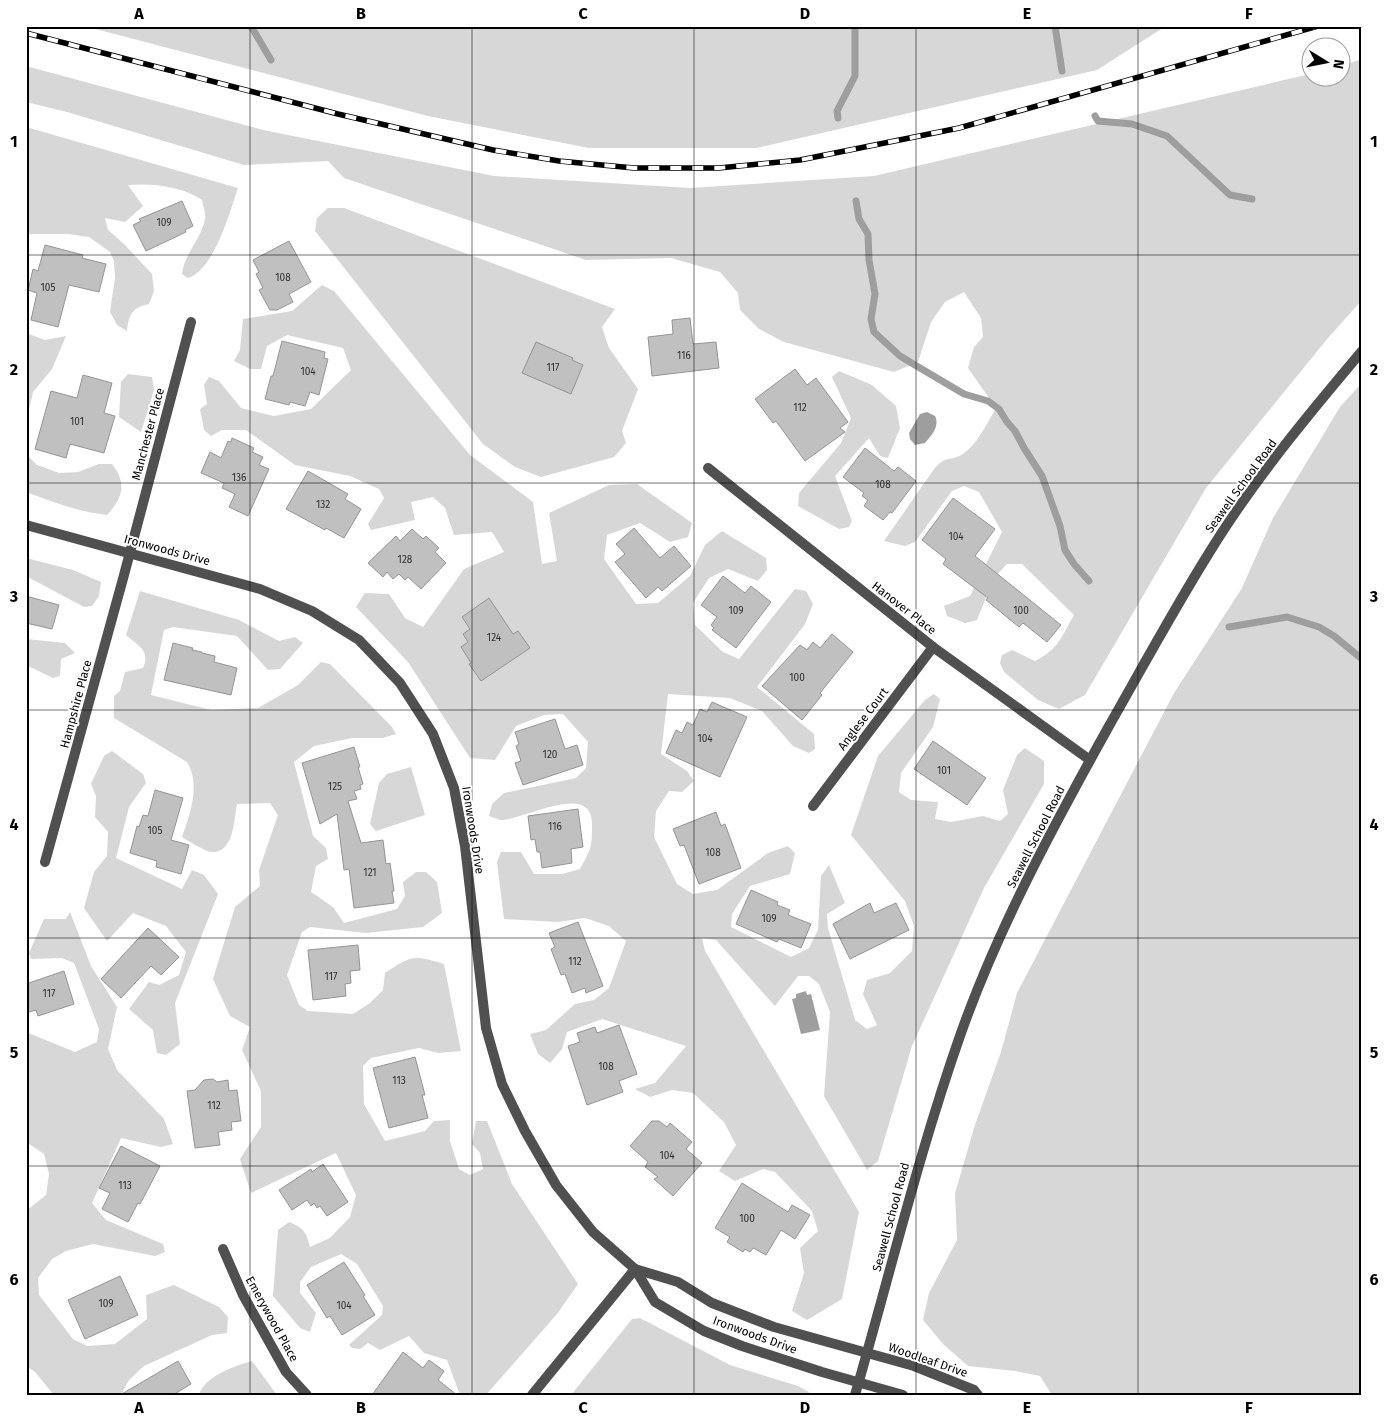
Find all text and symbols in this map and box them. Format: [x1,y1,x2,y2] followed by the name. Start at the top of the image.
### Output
[133,4,144,23] text: A
[356,4,366,23] text: B
[578,4,588,23] text: C
[800,4,810,23] text: D
[1023,4,1031,23] text: E
[1245,4,1253,23] text: F
[1300,38,1350,88] north arrow
[1329,58,1347,70] text: N
[10,132,18,151] text: 1
[1370,132,1378,151] text: 1
[156,217,172,229] house number: 109
[275,272,291,284] house number: 108
[41,282,55,294] house number: 105
[677,350,691,362] house number: 116
[10,360,18,379] text: 2
[1370,360,1378,379] text: 2
[547,362,560,374] house number: 117
[300,366,316,378] house number: 104
[129,386,167,482] street label: Manchester Place
[793,402,807,414] house number: 112
[70,416,84,428] house number: 101
[1202,436,1280,536] street label: Seawell School Road
[232,472,246,484] house number: 136
[875,479,891,491] house number: 108
[316,499,330,511] house number: 132
[948,531,964,543] house number: 104
[122,532,212,568] street label: Ironwoods Drive
[398,554,413,566] house number: 128
[869,579,939,637] street label: Hanover Place
[9,587,18,606] text: 3
[1369,587,1378,606] text: 3
[728,605,744,617] house number: 109
[1013,605,1029,617] house number: 100
[487,632,502,644] house number: 124
[57,658,95,750] street label: Hampshire Place
[789,672,805,684] house number: 100
[835,684,892,753] street label: Anglese Court
[697,733,713,745] house number: 104
[543,749,558,761] house number: 120
[937,765,951,777] house number: 101
[328,781,342,793] house number: 125
[1004,784,1068,890] street label: Seawell School Road
[459,785,487,875] street label: Ironwoods Drive
[9,815,19,834] text: 4
[1369,815,1379,834] text: 4
[548,821,562,833] house number: 116
[148,825,162,837] house number: 105
[705,847,721,859] house number: 108
[363,867,377,879] house number: 121
[761,913,777,925] house number: 109
[568,956,582,968] house number: 112
[325,971,338,983] house number: 117
[43,988,56,1000] house number: 117
[10,1043,19,1062] text: 5
[1370,1043,1379,1062] text: 5
[598,1061,614,1073] house number: 108
[392,1075,406,1087] house number: 113
[207,1100,221,1112] house number: 112
[659,1150,675,1162] house number: 104
[870,1161,912,1273] street label: Seawell School Road
[118,1180,132,1192] house number: 113
[739,1213,755,1225] house number: 100
[9,1270,19,1289] text: 6
[1369,1270,1379,1289] text: 6
[243,1274,301,1364] street label: Emerywood Place
[98,1298,114,1310] house number: 109
[336,1300,352,1312] house number: 104
[711,1313,799,1357] street label: Ironwoods Drive
[887,1340,969,1380] street label: Woodleaf Drive
[133,1398,144,1417] text: A
[356,1398,366,1417] text: B
[578,1398,588,1417] text: C
[800,1398,810,1417] text: D
[1023,1398,1031,1417] text: E
[1245,1398,1253,1417] text: F

